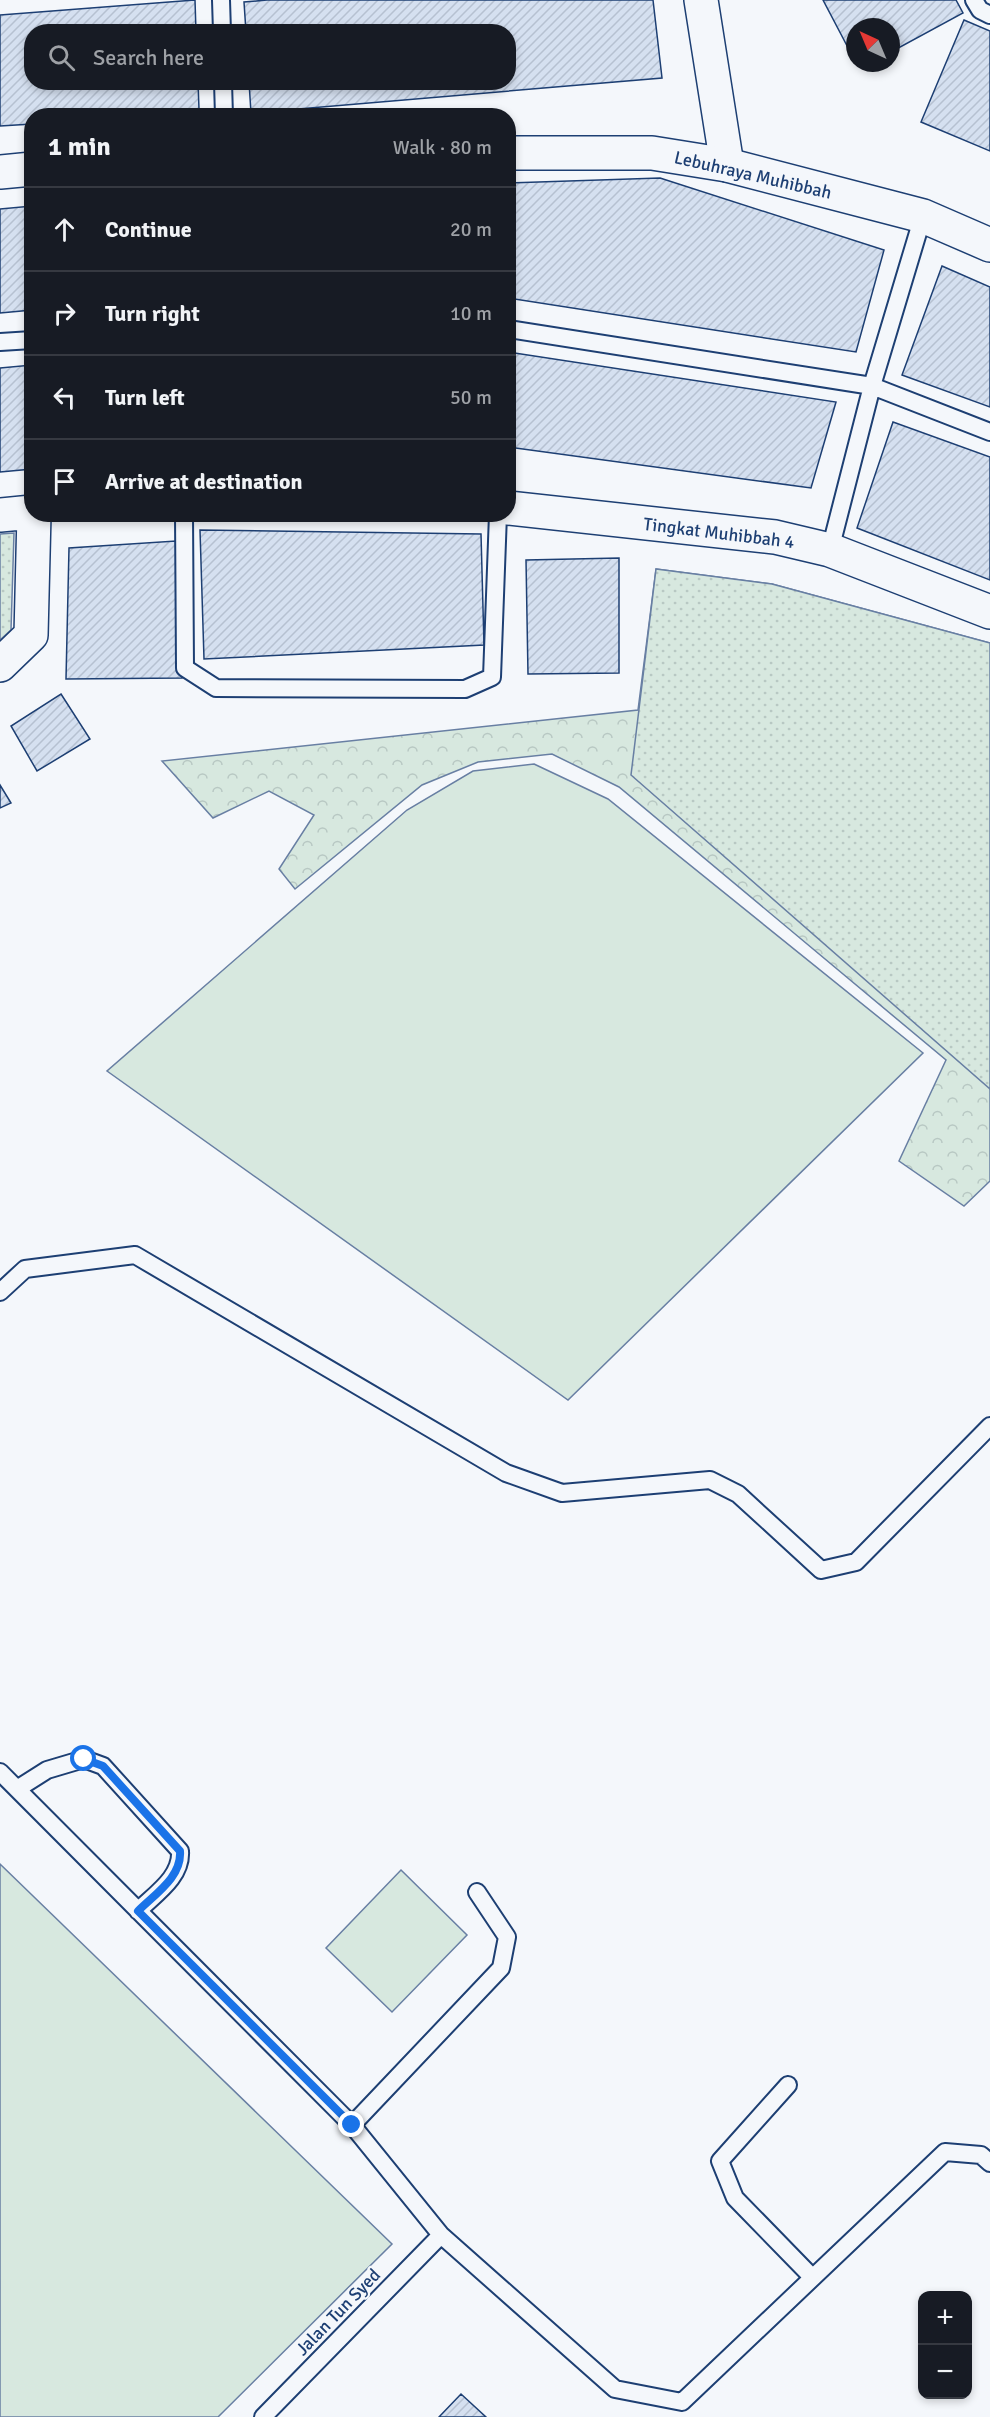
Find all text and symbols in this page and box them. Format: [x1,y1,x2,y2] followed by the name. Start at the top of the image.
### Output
[846,18,900,72] north arrow
[24,24,516,90] search box
[45,41,78,74] icon: search
[93,44,204,71] text: Search here
[48,131,111,163] text: 1 min
[393,135,492,160] text: Walk · 80 m
[672,146,834,204] street label: Lebuhraya Muhibbah
[48,213,81,246] icon: ahead
[105,216,192,243] text: Continue
[450,217,492,242] text: 20 m
[48,297,81,330] icon: right
[105,300,200,327] text: Turn right
[450,301,492,326] text: 10 m
[48,381,81,414] icon: left
[105,384,185,411] text: Turn left
[450,385,492,410] text: 50 m
[48,465,81,498] icon: arrive
[105,468,302,495] text: Arrive at destination
[642,513,796,553] street label: Tingkat Muhibbah 4
[70,1745,96,1771] route start
[338,2111,364,2137] route end
[291,2264,385,2360] street label: Jalan Tun Syed
[918,2291,972,2399] map controls
[918,2291,972,2345] button: +
[918,2345,972,2399] button: −

